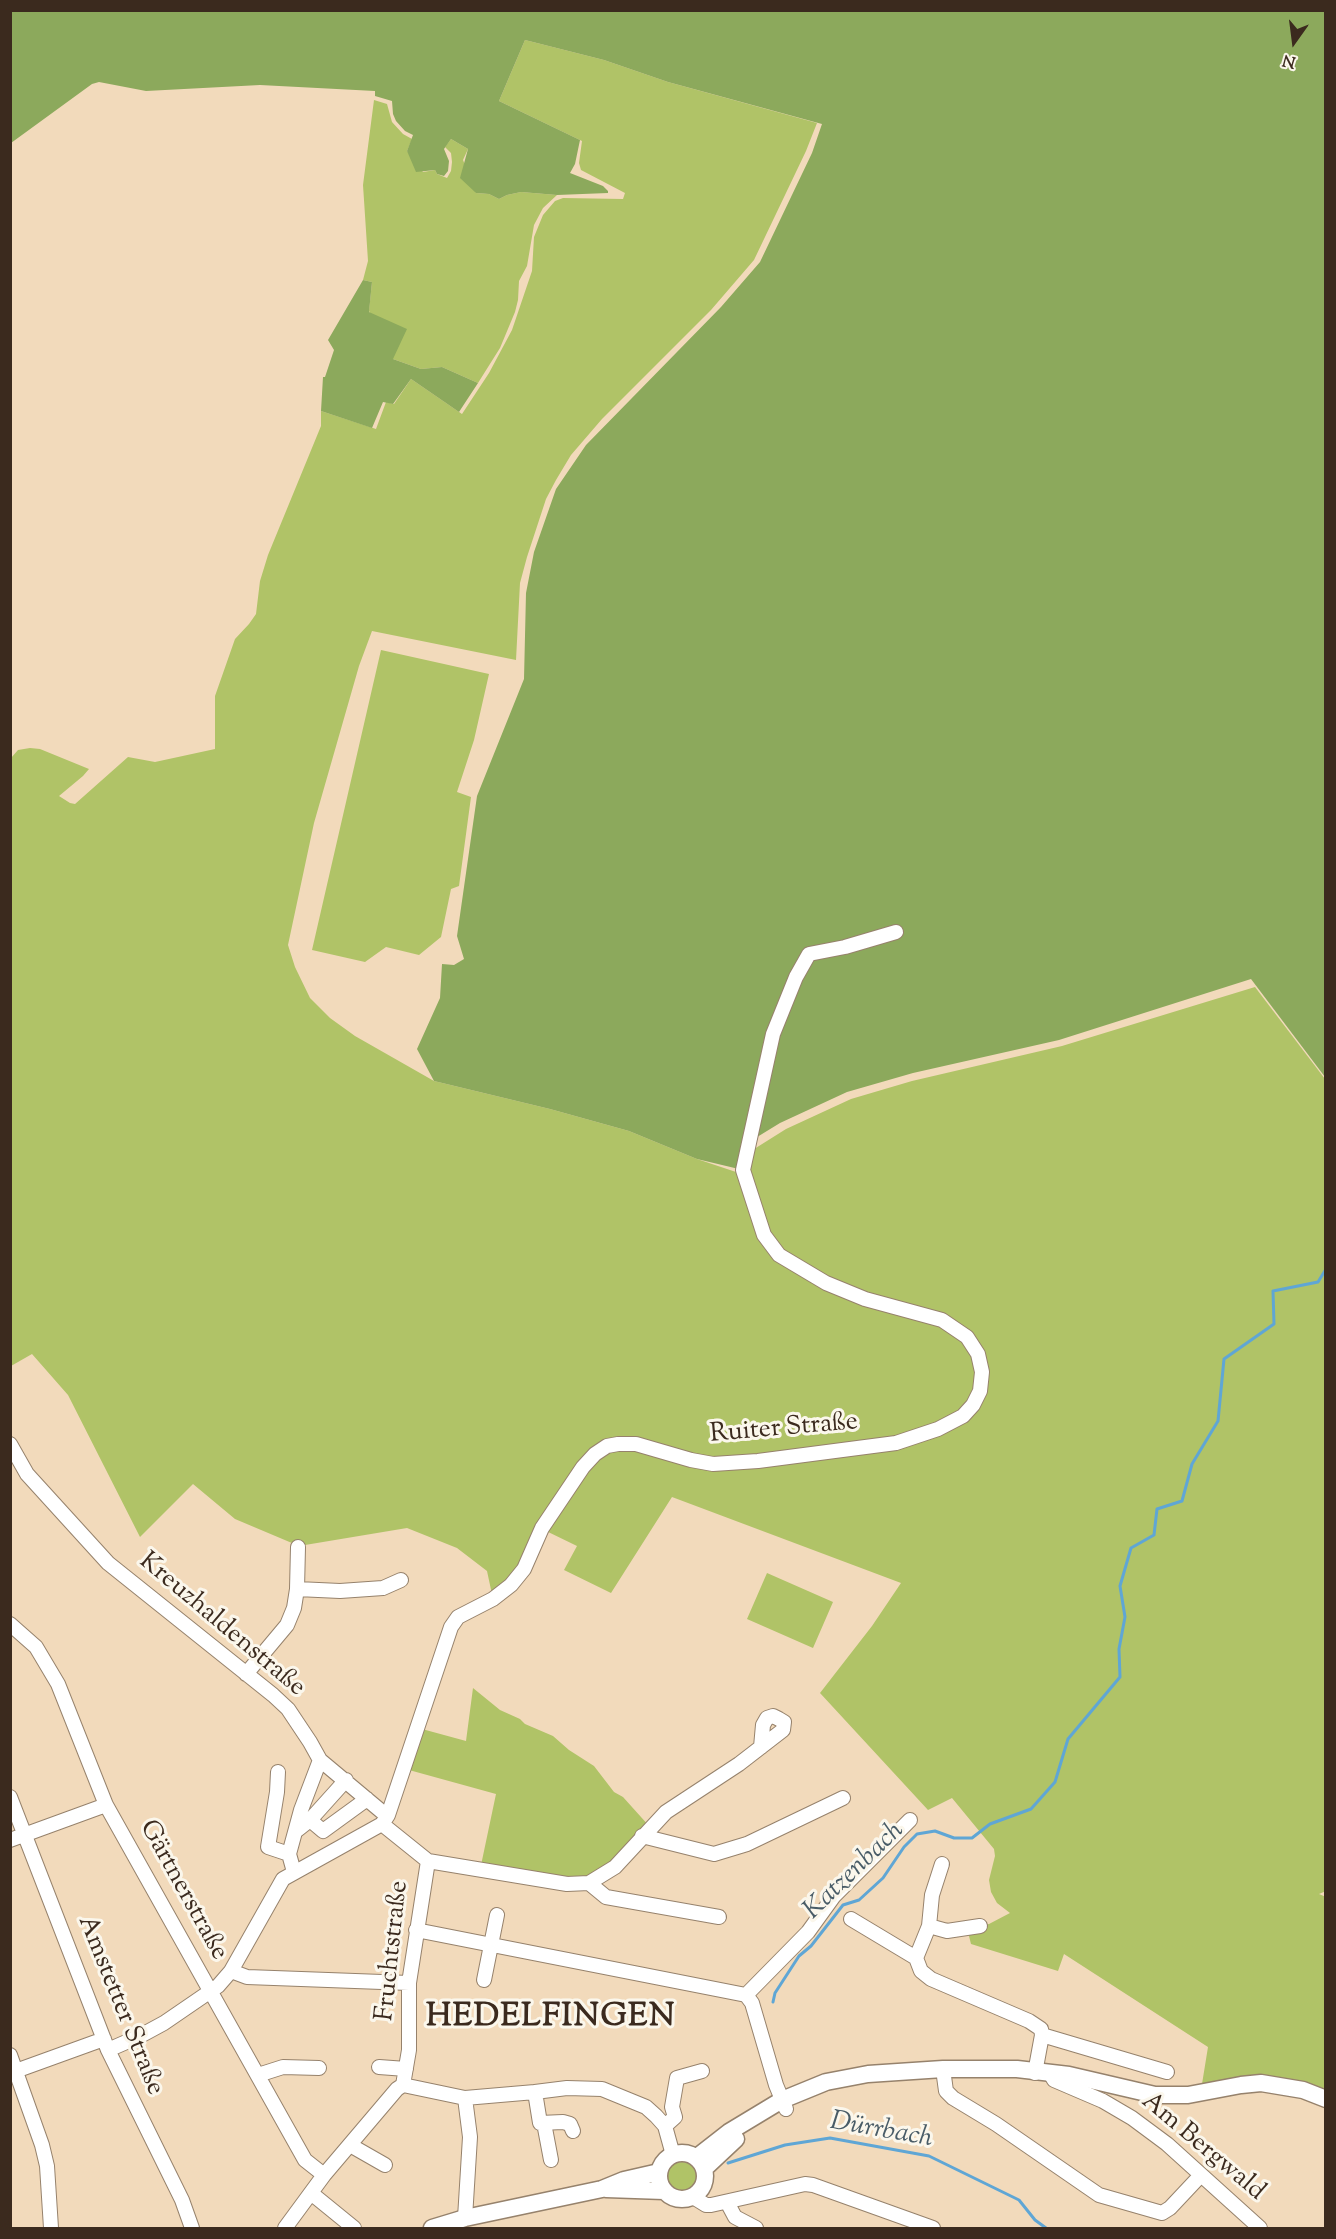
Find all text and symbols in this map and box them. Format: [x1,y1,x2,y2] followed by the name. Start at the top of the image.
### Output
[1264,12,1324,72] north arrow
[1281,47,1299,73] text: N
[709,1408,859,1452] street label: Ruiter Straße
[131,1547,311,1705] street label: Kreuzhaldenstraße
[131,1816,233,1966] street label: Gärtnerstraße
[798,1816,912,1928] water label: Katzenbach
[371,1879,417,2023] street label: Fruchtstraße
[69,1912,169,2100] street label: Amstetter Straße
[426,2001,676,2039] district label: HEDELFINGEN
[1134,2087,1270,2209] street label: Am Bergwald
[827,2107,935,2157] water label: Dürrbach

